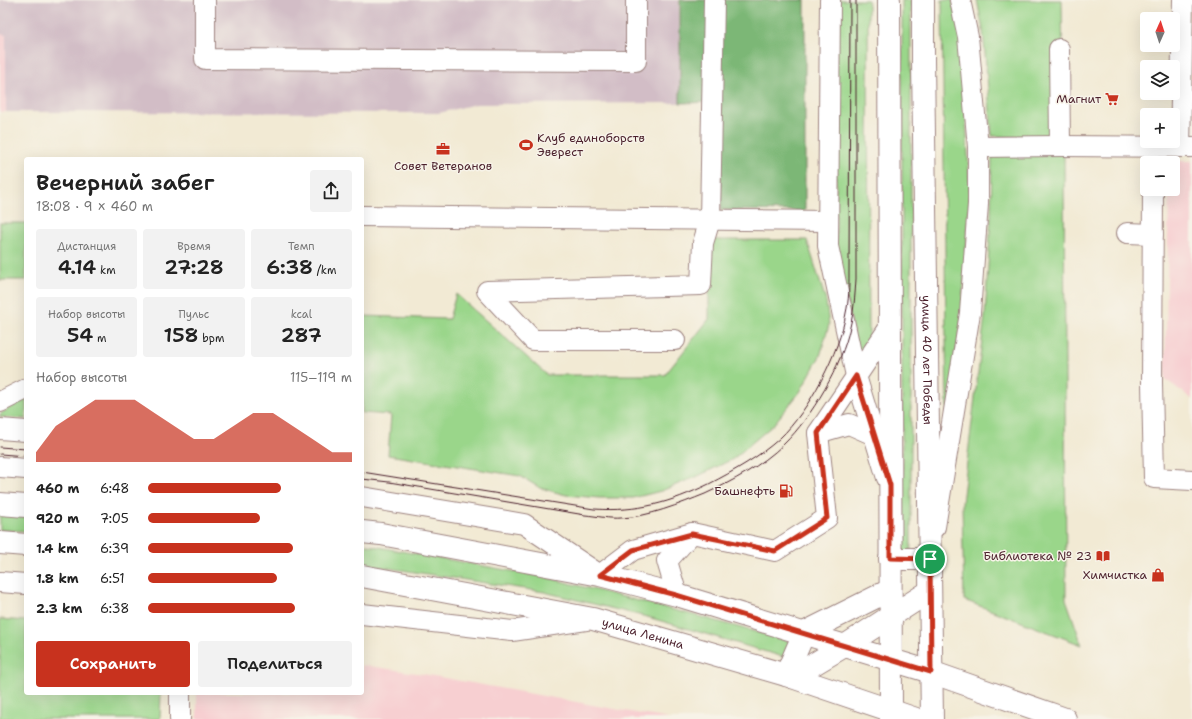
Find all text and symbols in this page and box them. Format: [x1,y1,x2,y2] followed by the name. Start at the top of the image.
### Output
[1140,12,1180,52] north arrow
[1140,12,1180,196] map controls
[1140,60,1180,100] button: layers
[1056,91,1102,107] place label: Магнит
[1104,91,1120,107] supermarket icon: Магнит
[1140,108,1180,148] button: +
[537,130,645,160] place label: Клуб единоборств Эверест
[518,137,534,153] sports icon: Клуб единоборств Эверест
[435,141,451,157] office icon: Совет Ветеранов
[1140,156,1180,196] button: −
[394,158,492,174] place label: Совет Ветеранов
[36,168,214,197] text: Вечерний забег
[310,170,352,212] button: share
[36,198,153,215] text: 18:08 · 9 × 460 m
[57,239,116,254] text: Дистанция
[177,239,211,254] text: Время
[288,239,315,254] text: Темп
[58,254,96,280] text: 4.14
[164,254,224,280] text: 27:28
[266,254,313,280] text: 6:38
[96,263,116,278] text: km
[313,263,336,278] text: /km
[918,295,936,425] street label: улица 40 лет Победы
[48,307,125,322] text: Набор высоты
[179,307,209,322] text: Пульс
[291,307,312,322] text: kcal
[67,322,93,348] text: 54
[164,322,199,348] text: 158
[281,322,322,348] text: 287
[93,331,106,346] text: m
[199,331,224,346] text: bpm
[36,369,127,386] text: Набор высоты
[290,369,352,386] text: 115–119 m
[36,480,79,497] text: 460 m
[100,480,129,497] text: 6:48
[714,483,775,499] place label: Башнефть
[778,483,794,499] fuel station icon: Башнефть
[36,510,79,527] text: 920 m
[100,510,129,527] text: 7:05
[36,540,78,557] text: 1.4 km
[100,540,129,557] text: 6:39
[913,542,947,576] pin
[919,548,941,570] icon: arrive
[983,548,1092,564] place label: Библиотека № 23
[1095,548,1111,564] library icon: Библиотека № 23
[1083,567,1148,583] place label: Химчистка
[1150,567,1166,583] shop icon: Химчистка
[36,570,79,587] text: 1.8 km
[100,570,125,587] text: 6:51
[36,600,82,617] text: 2.3 km
[100,600,129,617] text: 6:38
[600,614,686,653] street label: улица Ленина
[36,641,190,687] button: Сохранить
[198,641,352,687] button: Поделиться

